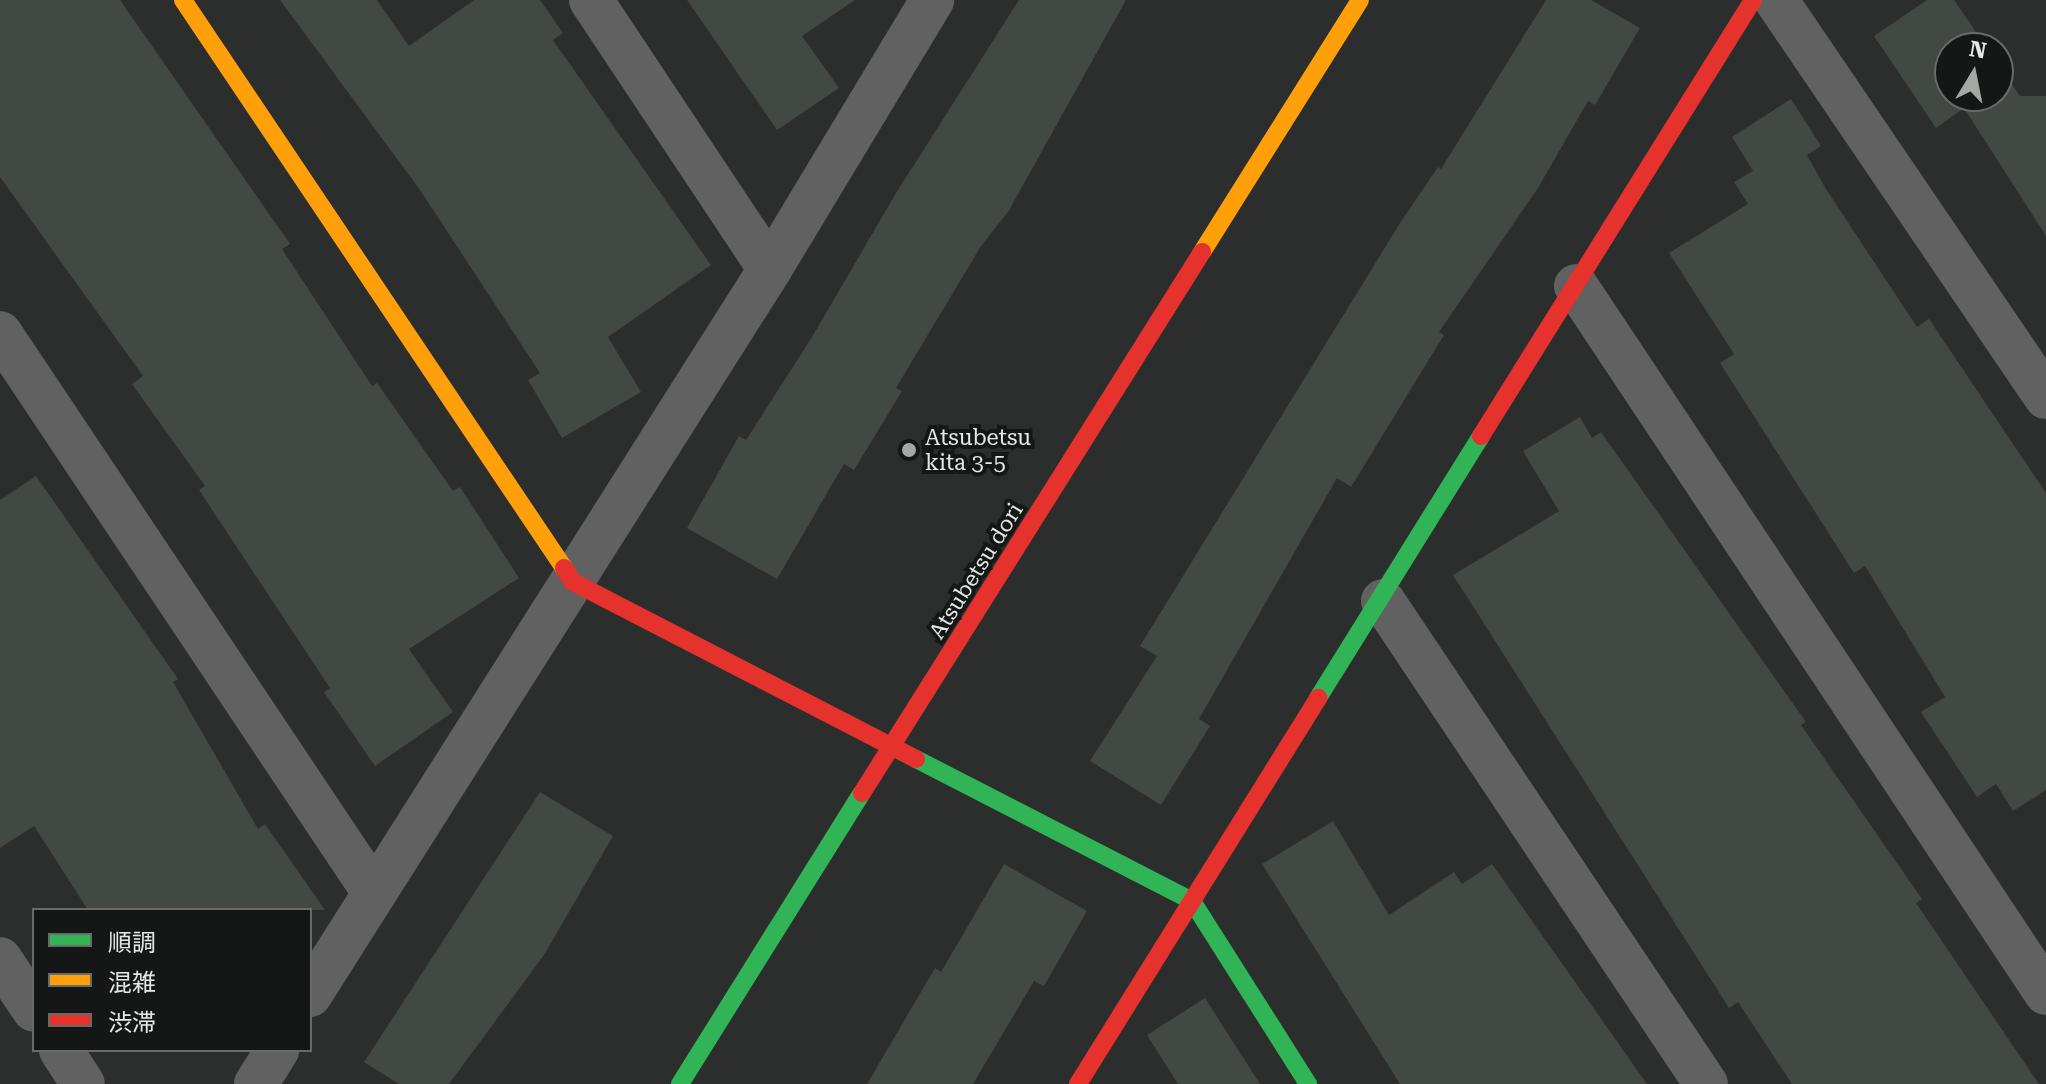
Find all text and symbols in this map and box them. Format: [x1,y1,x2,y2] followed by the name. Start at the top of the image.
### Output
[1934,32,2014,112] north arrow
[1967,36,1988,64] text: N
[925,424,1031,476] place label: Atsubetsu kita 3-5
[900,441,918,459] marker: Atsubetsu kita 3-5
[924,498,1028,644] street label: Atsubetsu dori
[32,908,312,1052] legend
[108,929,156,957] text: 順調
[108,969,156,997] text: 混雑
[108,1009,156,1037] text: 渋滞

